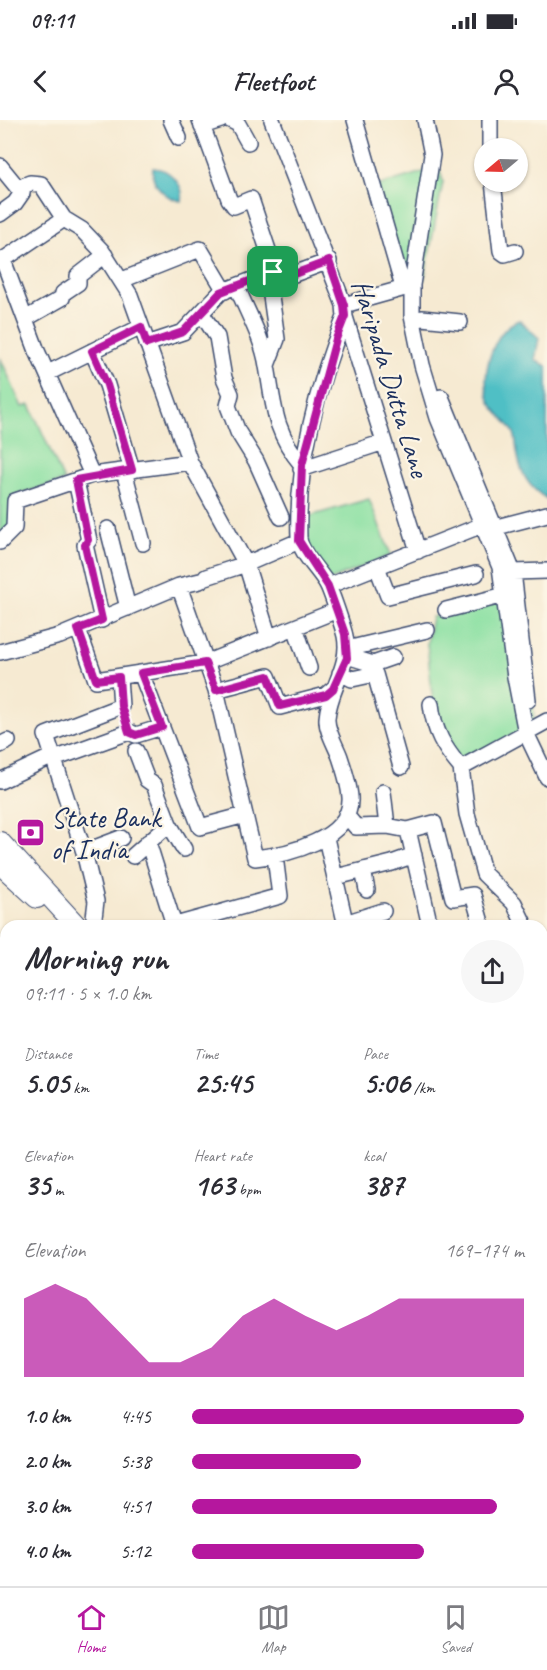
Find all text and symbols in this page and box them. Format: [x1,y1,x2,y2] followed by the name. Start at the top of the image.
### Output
[30,7,74,35] text: 09:11
[233,64,314,98] text: Fleetfoot
[24,65,57,98] icon: back
[490,65,523,98] icon: person
[474,138,528,192] north arrow
[474,138,528,192] map controls
[247,246,298,297] pin
[256,255,289,288] icon: arrive
[344,275,438,483] street label: Haripada Dutta Lane
[51,800,163,867] place label: State Bank of India
[14,817,46,849] bank icon: State Bank of India
[24,937,168,979] text: Morning run
[461,940,524,1003] button: share
[24,981,151,1006] text: 09:11 · 5 × 1.0 km
[24,1044,72,1064] text: Distance
[194,1044,218,1064] text: Time
[363,1044,388,1064] text: Pace
[24,1064,69,1102] text: 5.05
[194,1064,253,1102] text: 25:45
[363,1064,410,1102] text: 5:06
[69,1078,89,1098] text: km
[410,1078,435,1098] text: /km
[24,1146,73,1166] text: Elevation
[194,1146,252,1166] text: Heart rate
[363,1146,384,1166] text: kcal
[24,1166,51,1204] text: 35
[194,1166,235,1204] text: 163
[363,1166,404,1204] text: 387
[51,1180,63,1200] text: m
[235,1180,261,1200] text: bpm
[24,1238,86,1263] text: Elevation
[445,1238,524,1263] text: 169–174 m
[24,1404,71,1429] text: 1.0 km
[120,1404,151,1429] text: 4:45
[24,1449,71,1474] text: 2.0 km
[120,1449,151,1474] text: 5:38
[24,1494,71,1519] text: 3.0 km
[120,1494,151,1519] text: 4:51
[24,1539,71,1564] text: 4.0 km
[120,1539,151,1564] text: 5:12
[75,1601,108,1657] tab: Home
[257,1601,290,1657] tab: Map
[439,1601,472,1657] tab: Saved

